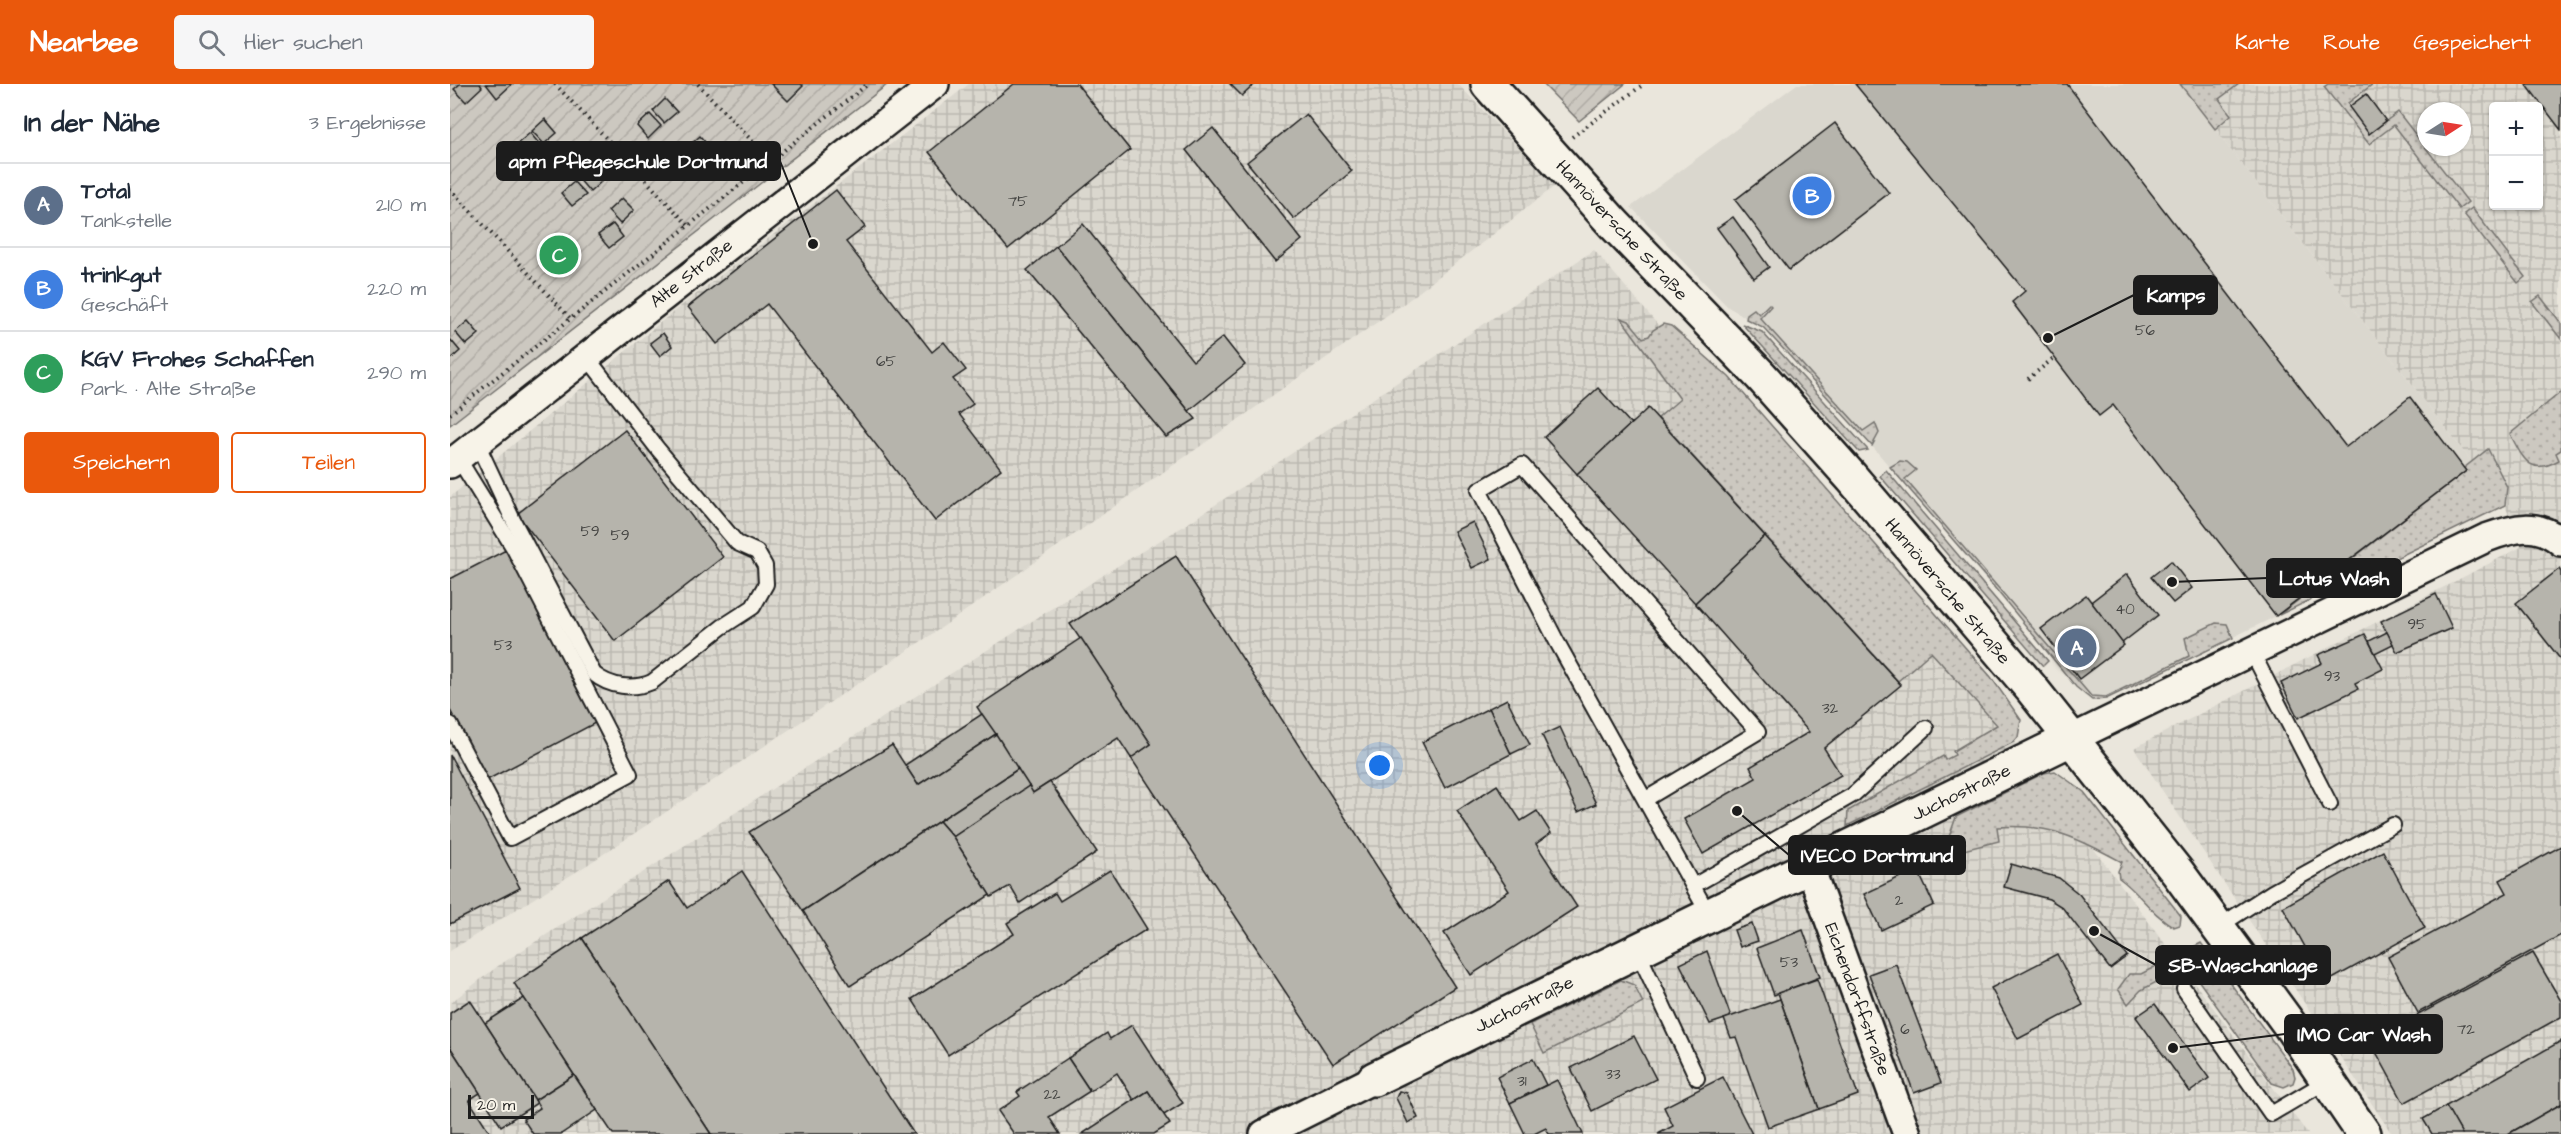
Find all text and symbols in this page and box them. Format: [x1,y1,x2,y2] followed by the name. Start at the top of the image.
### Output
[174,15,594,69] search box
[30,23,138,62] text: Nearbee
[195,26,228,59] icon: search
[243,27,363,58] text: Hier suchen
[2235,28,2290,57] text: Karte
[2323,28,2380,57] text: Route
[2413,28,2531,57] text: Gespeichert
[2417,102,2471,156] north arrow
[2489,102,2543,210] map controls
[2489,102,2543,156] button: +
[24,105,160,141] text: In der Nähe
[309,109,426,137] text: 3 Ergebnisse
[497,142,780,180] callout: apm Pflegeschule Dortmund
[508,148,768,177] text: apm Pflegeschule Dortmund
[1550,155,1694,306] street label: Hannöversche Straße
[2489,156,2543,210] button: −
[1792,174,1832,218] pin: B
[81,176,131,207] text: Total
[37,191,50,219] text: A
[376,191,426,219] text: 210 m
[1008,191,1028,212] house number: 75
[81,207,172,235] text: Tankstelle
[540,232,578,278] pin: C
[645,233,738,314] street label: Alte Straße
[81,260,161,291] text: trinkgut
[36,275,51,303] text: B
[367,275,426,303] text: 220 m
[2134,276,2217,314] callout: Kamps
[2146,282,2206,310] text: Kamps
[81,291,168,319] text: Geschäft
[2135,320,2156,341] house number: 56
[81,344,314,375] text: KGV Frohes Schaffen
[876,351,896,372] house number: 65
[36,359,51,387] text: C
[367,359,426,387] text: 290 m
[81,375,256,403] text: Park · Alte Straße
[24,432,219,493] button: Speichern
[231,432,426,493] button: Teilen
[1879,513,2016,670] street label: Hannöversche Straße
[580,521,600,542] house number: 59
[610,525,630,546] house number: 59
[2267,559,2401,597] callout: Lotus Wash
[2279,565,2390,593] text: Lotus Wash
[2115,599,2135,620] house number: 40
[2407,614,2427,635] house number: 95
[2058,626,2096,670] pin: A
[494,635,512,656] house number: 53
[2324,666,2340,687] house number: 93
[1822,698,1839,719] house number: 32
[1365,751,1394,780] your location
[1908,758,2015,827] street label: Juchostraße
[1789,836,1965,874] callout: IVECO Dortmund
[1801,842,1954,870] text: IVECO Dortmund
[1895,890,1904,911] house number: 2
[1818,919,1897,1079] street label: Eichendorffstraße
[2156,946,2330,984] callout: SB-Waschanlage
[1780,952,1798,973] house number: 53
[2167,952,2318,981] text: SB-Waschanlage
[1471,970,1578,1039] street label: Juchostraße
[2285,1015,2442,1053] callout: IMO Car Wash
[1900,1019,1910,1040] house number: 6
[2457,1019,2475,1040] house number: 72
[2297,1021,2432,1049] text: IMO Car Wash
[1605,1064,1621,1085] house number: 33
[1517,1071,1527,1092] house number: 31
[1043,1084,1061,1105] house number: 22
[468,1092,534,1120] scale bar
[477,1094,515,1116] text: 20 m

